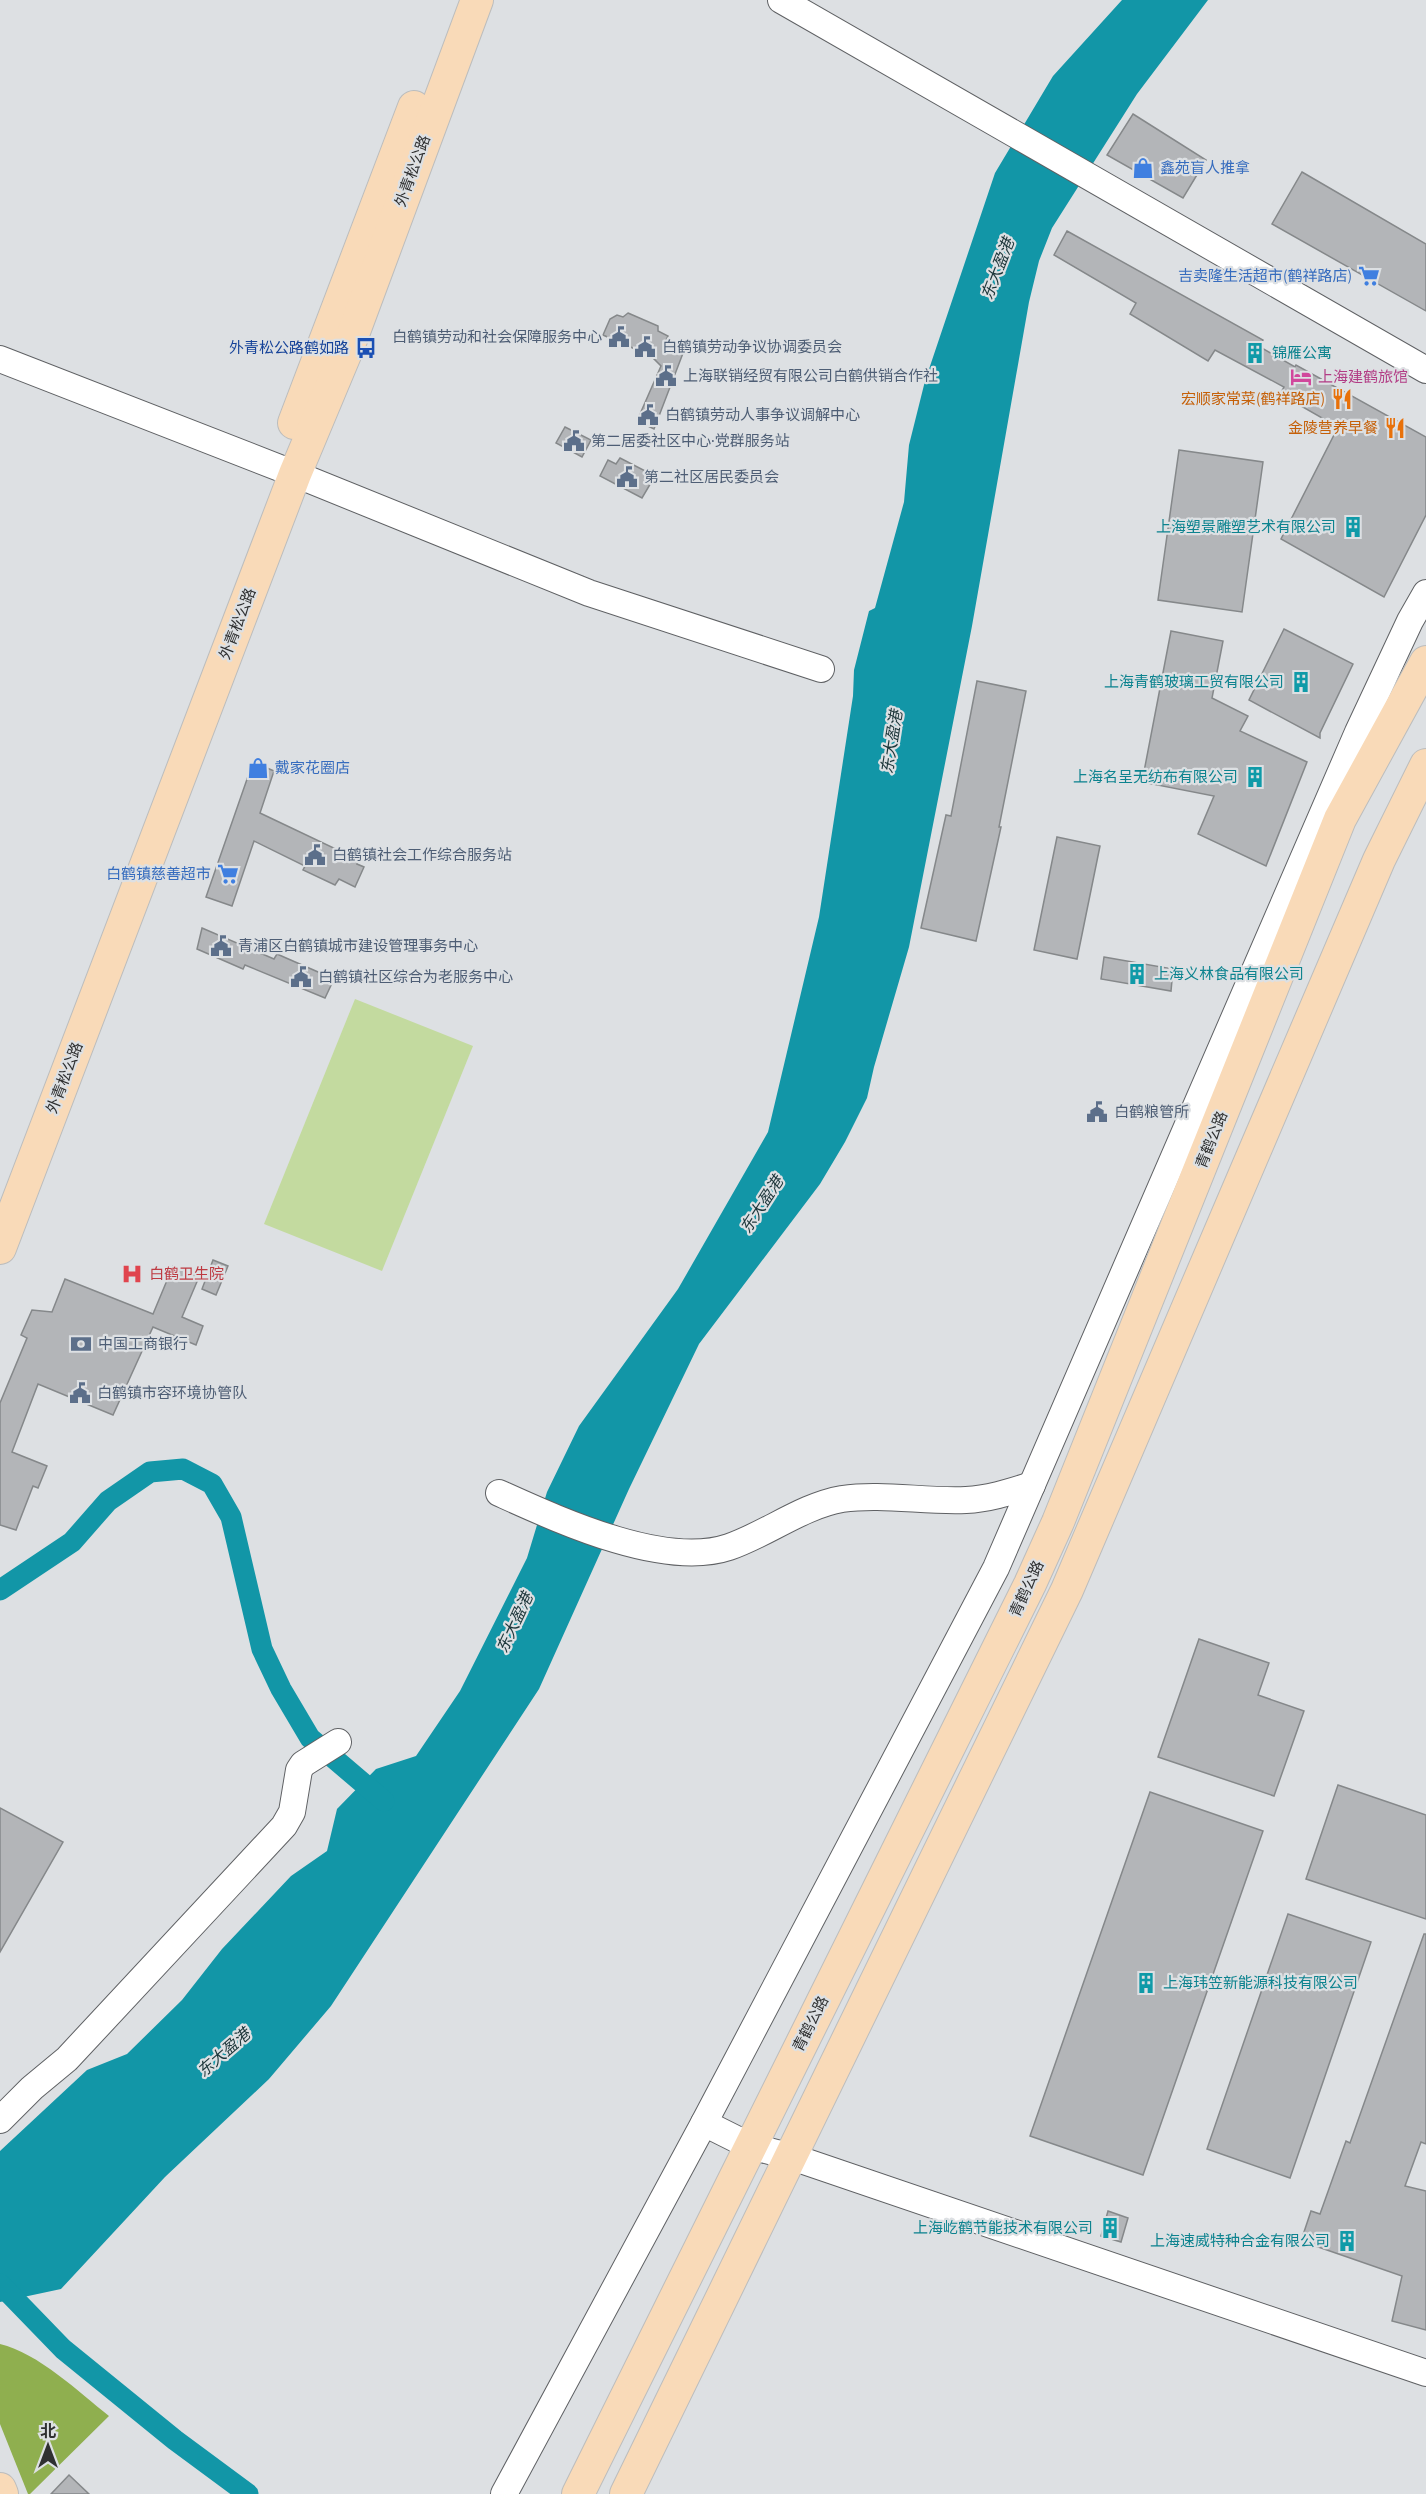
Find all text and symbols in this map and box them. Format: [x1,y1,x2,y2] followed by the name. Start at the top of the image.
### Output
[390,132,436,210] street label: 外青松公路
[1131,156,1155,180] shop icon: 鑫苑盲人推拿
[1160,158,1250,179] place label: 鑫苑盲人推拿
[976,233,1020,303] water label: 东大盈港
[1357,264,1381,288] supermarket icon: 吉卖隆生活超市(鹤祥路店)
[1178,266,1352,287] place label: 吉卖隆生活超市(鹤祥路店)
[607,325,631,349] public building icon: 白鹤镇劳动和社会保障服务中心
[392,327,602,348] place label: 白鹤镇劳动和社会保障服务中心
[633,335,657,359] public building icon: 白鹤镇劳动争议协调委员会
[354,336,378,360] bus stop icon: 外青松公路鹤如路
[662,337,842,358] place label: 白鹤镇劳动争议协调委员会
[229,338,349,359] place label: 外青松公路鹤如路
[1243,341,1267,365] building icon: 锦雁公寓
[1272,343,1332,364] place label: 锦雁公寓
[654,364,678,388] public building icon: 上海联销经贸有限公司白鹤供销合作社
[1289,365,1313,389] hotel icon: 上海建鹤旅馆
[683,366,938,387] place label: 上海联销经贸有限公司白鹤供销合作社
[1318,367,1408,388] place label: 上海建鹤旅馆
[1330,387,1354,411] restaurant icon: 宏顺家常菜(鹤祥路店)
[1181,389,1325,410] place label: 宏顺家常菜(鹤祥路店)
[636,403,660,427] public building icon: 白鹤镇劳动人事争议调解中心
[665,405,860,426] place label: 白鹤镇劳动人事争议调解中心
[1383,416,1407,440] restaurant icon: 金陵营养早餐
[1288,418,1378,439] place label: 金陵营养早餐
[562,429,586,453] public building icon: 第二居委社区中心·党群服务站
[591,431,790,452] place label: 第二居委社区中心·党群服务站
[615,465,639,489] public building icon: 第二社区居民委员会
[644,467,779,488] place label: 第二社区居民委员会
[1341,515,1365,539] building icon: 上海塑景雕塑艺术有限公司
[1156,517,1336,538] place label: 上海塑景雕塑艺术有限公司
[215,585,261,663] street label: 外青松公路
[1289,670,1313,694] building icon: 上海青鹤玻璃工贸有限公司
[1104,672,1284,693] place label: 上海青鹤玻璃工贸有限公司
[876,707,908,775] water label: 东大盈港
[246,756,270,780] shop icon: 戴家花圈店
[275,758,350,779] place label: 戴家花圈店
[1243,765,1267,789] building icon: 上海名呈无纺布有限公司
[1073,767,1238,788] place label: 上海名呈无纺布有限公司
[303,843,327,867] public building icon: 白鹤镇社会工作综合服务站
[332,845,512,866] place label: 白鹤镇社会工作综合服务站
[216,862,240,886] supermarket icon: 白鹤镇慈善超市
[106,864,211,885] place label: 白鹤镇慈善超市
[209,934,233,958] public building icon: 青浦区白鹤镇城市建设管理事务中心
[238,936,478,957] place label: 青浦区白鹤镇城市建设管理事务中心
[1125,962,1149,986] building icon: 上海义林食品有限公司
[1154,964,1304,985] place label: 上海义林食品有限公司
[289,965,313,989] public building icon: 白鹤镇社区综合为老服务中心
[318,967,513,988] place label: 白鹤镇社区综合为老服务中心
[42,1039,88,1117] street label: 外青松公路
[1085,1100,1109,1124] public building icon: 白鹤粮管所
[1114,1102,1189,1123] place label: 白鹤粮管所
[1191,1108,1233,1172] street label: 青鹤公路
[735,1171,790,1238] water label: 东大盈港
[120,1262,144,1286] hospital icon: 白鹤卫生院
[149,1264,224,1285] place label: 白鹤卫生院
[69,1332,93,1356] bank icon: 中国工商银行
[98,1334,188,1355] place label: 中国工商银行
[68,1381,92,1405] public building icon: 白鹤镇市容环境协管队
[97,1383,247,1404] place label: 白鹤镇市容环境协管队
[1005,1557,1049,1621] street label: 青鹤公路
[492,1588,539,1657] water label: 东大盈港
[1134,1971,1158,1995] building icon: 上海玮笠新能源科技有限公司
[1163,1973,1358,1994] place label: 上海玮笠新能源科技有限公司
[788,1992,834,2056] street label: 青鹤公路
[193,2022,257,2082] water label: 东大盈港
[1098,2216,1122,2240] building icon: 上海屹鹤节能技术有限公司
[913,2218,1093,2239] place label: 上海屹鹤节能技术有限公司
[1335,2229,1359,2253] building icon: 上海速威特种合金有限公司
[1150,2231,1330,2252] place label: 上海速威特种合金有限公司
[18,2416,78,2476] north arrow
[40,2421,56,2443] text: 北

